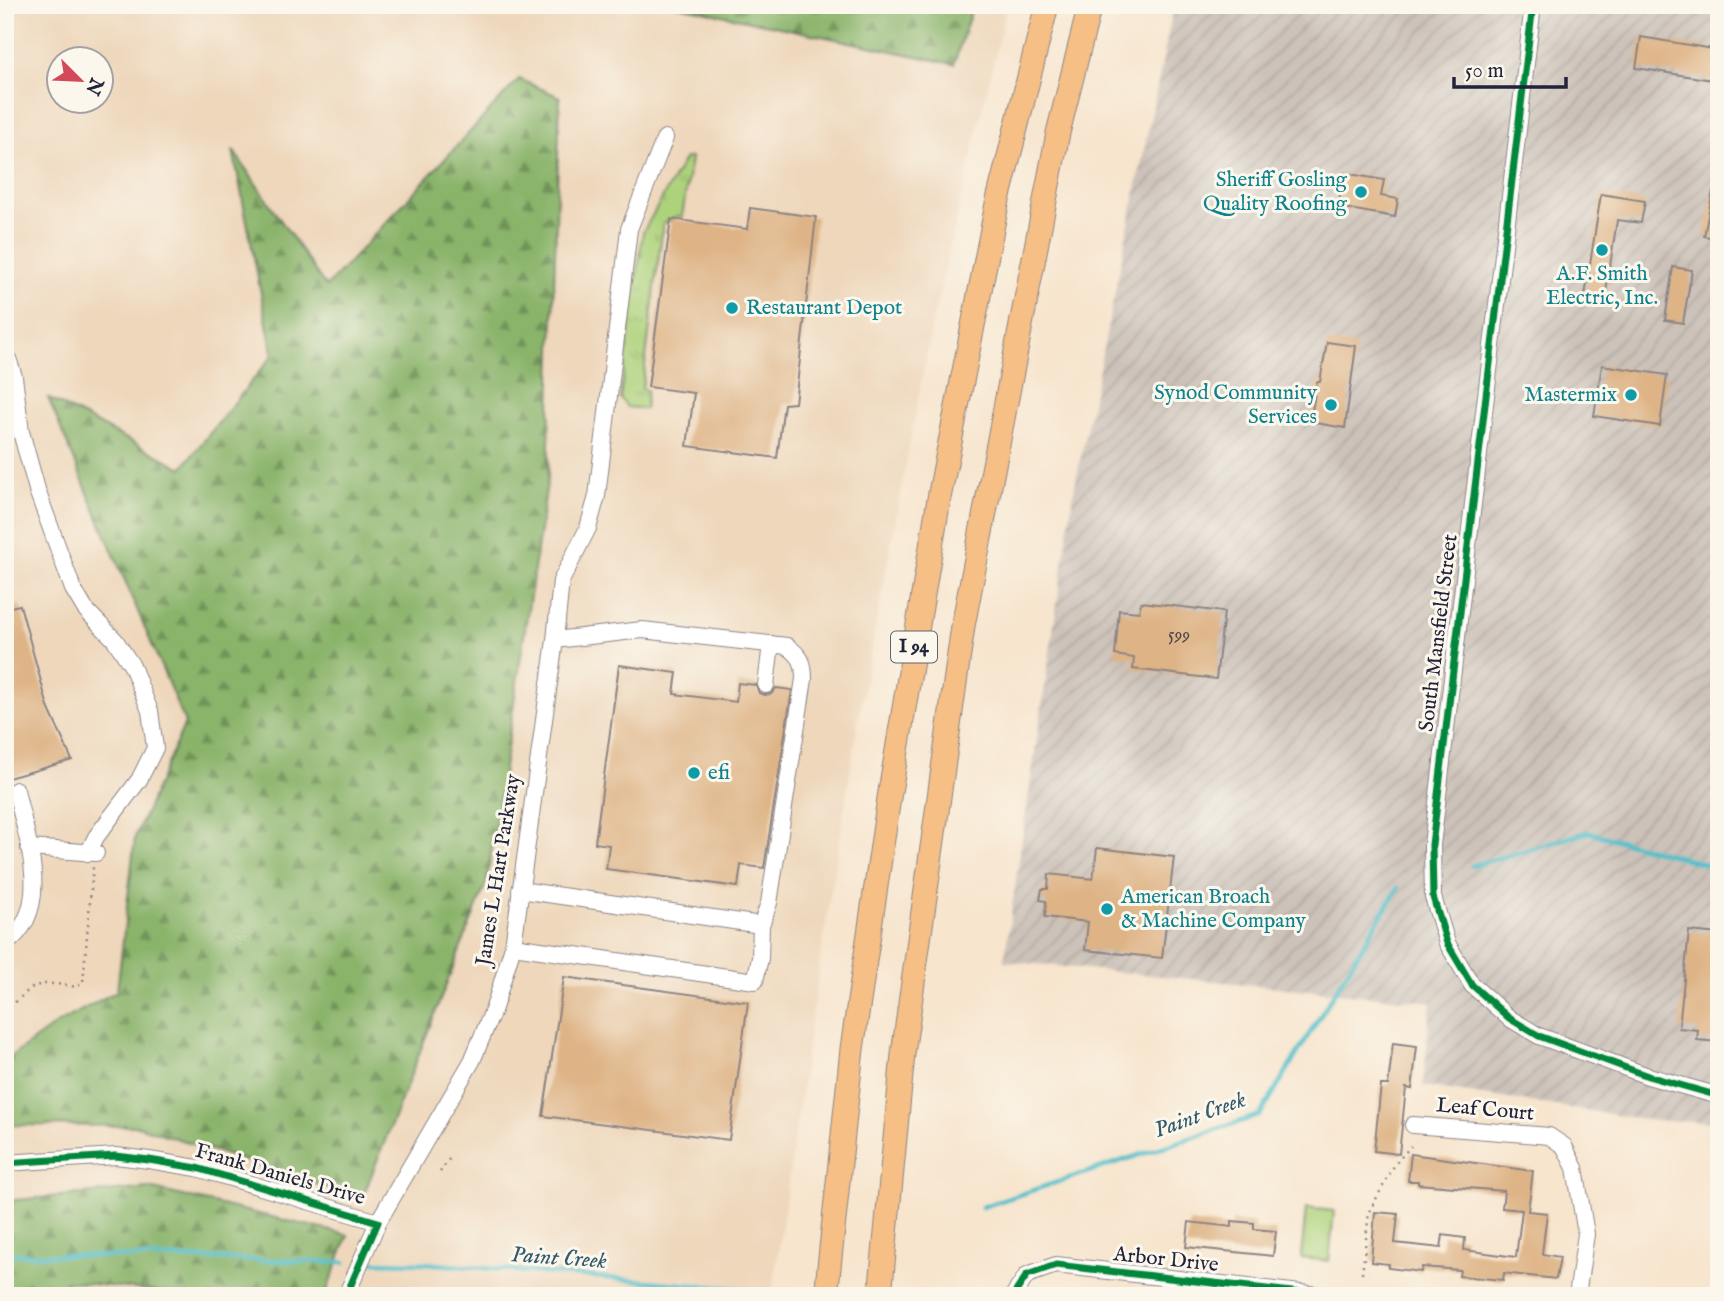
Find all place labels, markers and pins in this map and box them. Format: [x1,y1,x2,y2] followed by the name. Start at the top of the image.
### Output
[1203,167,1348,218] place label: Sheriff Gosling Quality Roofing
[1353,184,1369,200] marker: Sheriff Gosling Quality Roofing
[1594,242,1610,258] marker: A.F. Smith Electric, Inc.
[1546,261,1658,312] place label: A.F. Smith Electric, Inc.
[746,295,902,322] place label: Restaurant Depot
[724,300,740,316] marker: Restaurant Depot
[1154,380,1318,431] place label: Synod Community Services
[1524,382,1617,409] place label: Mastermix
[1623,387,1639,403] marker: Mastermix
[1323,397,1339,413] marker: Synod Community Services
[708,760,730,787] place label: efi
[686,765,702,781] marker: efi
[1120,884,1306,935] place label: American Broach & Machine Company
[1099,901,1115,917] marker: American Broach & Machine Company

